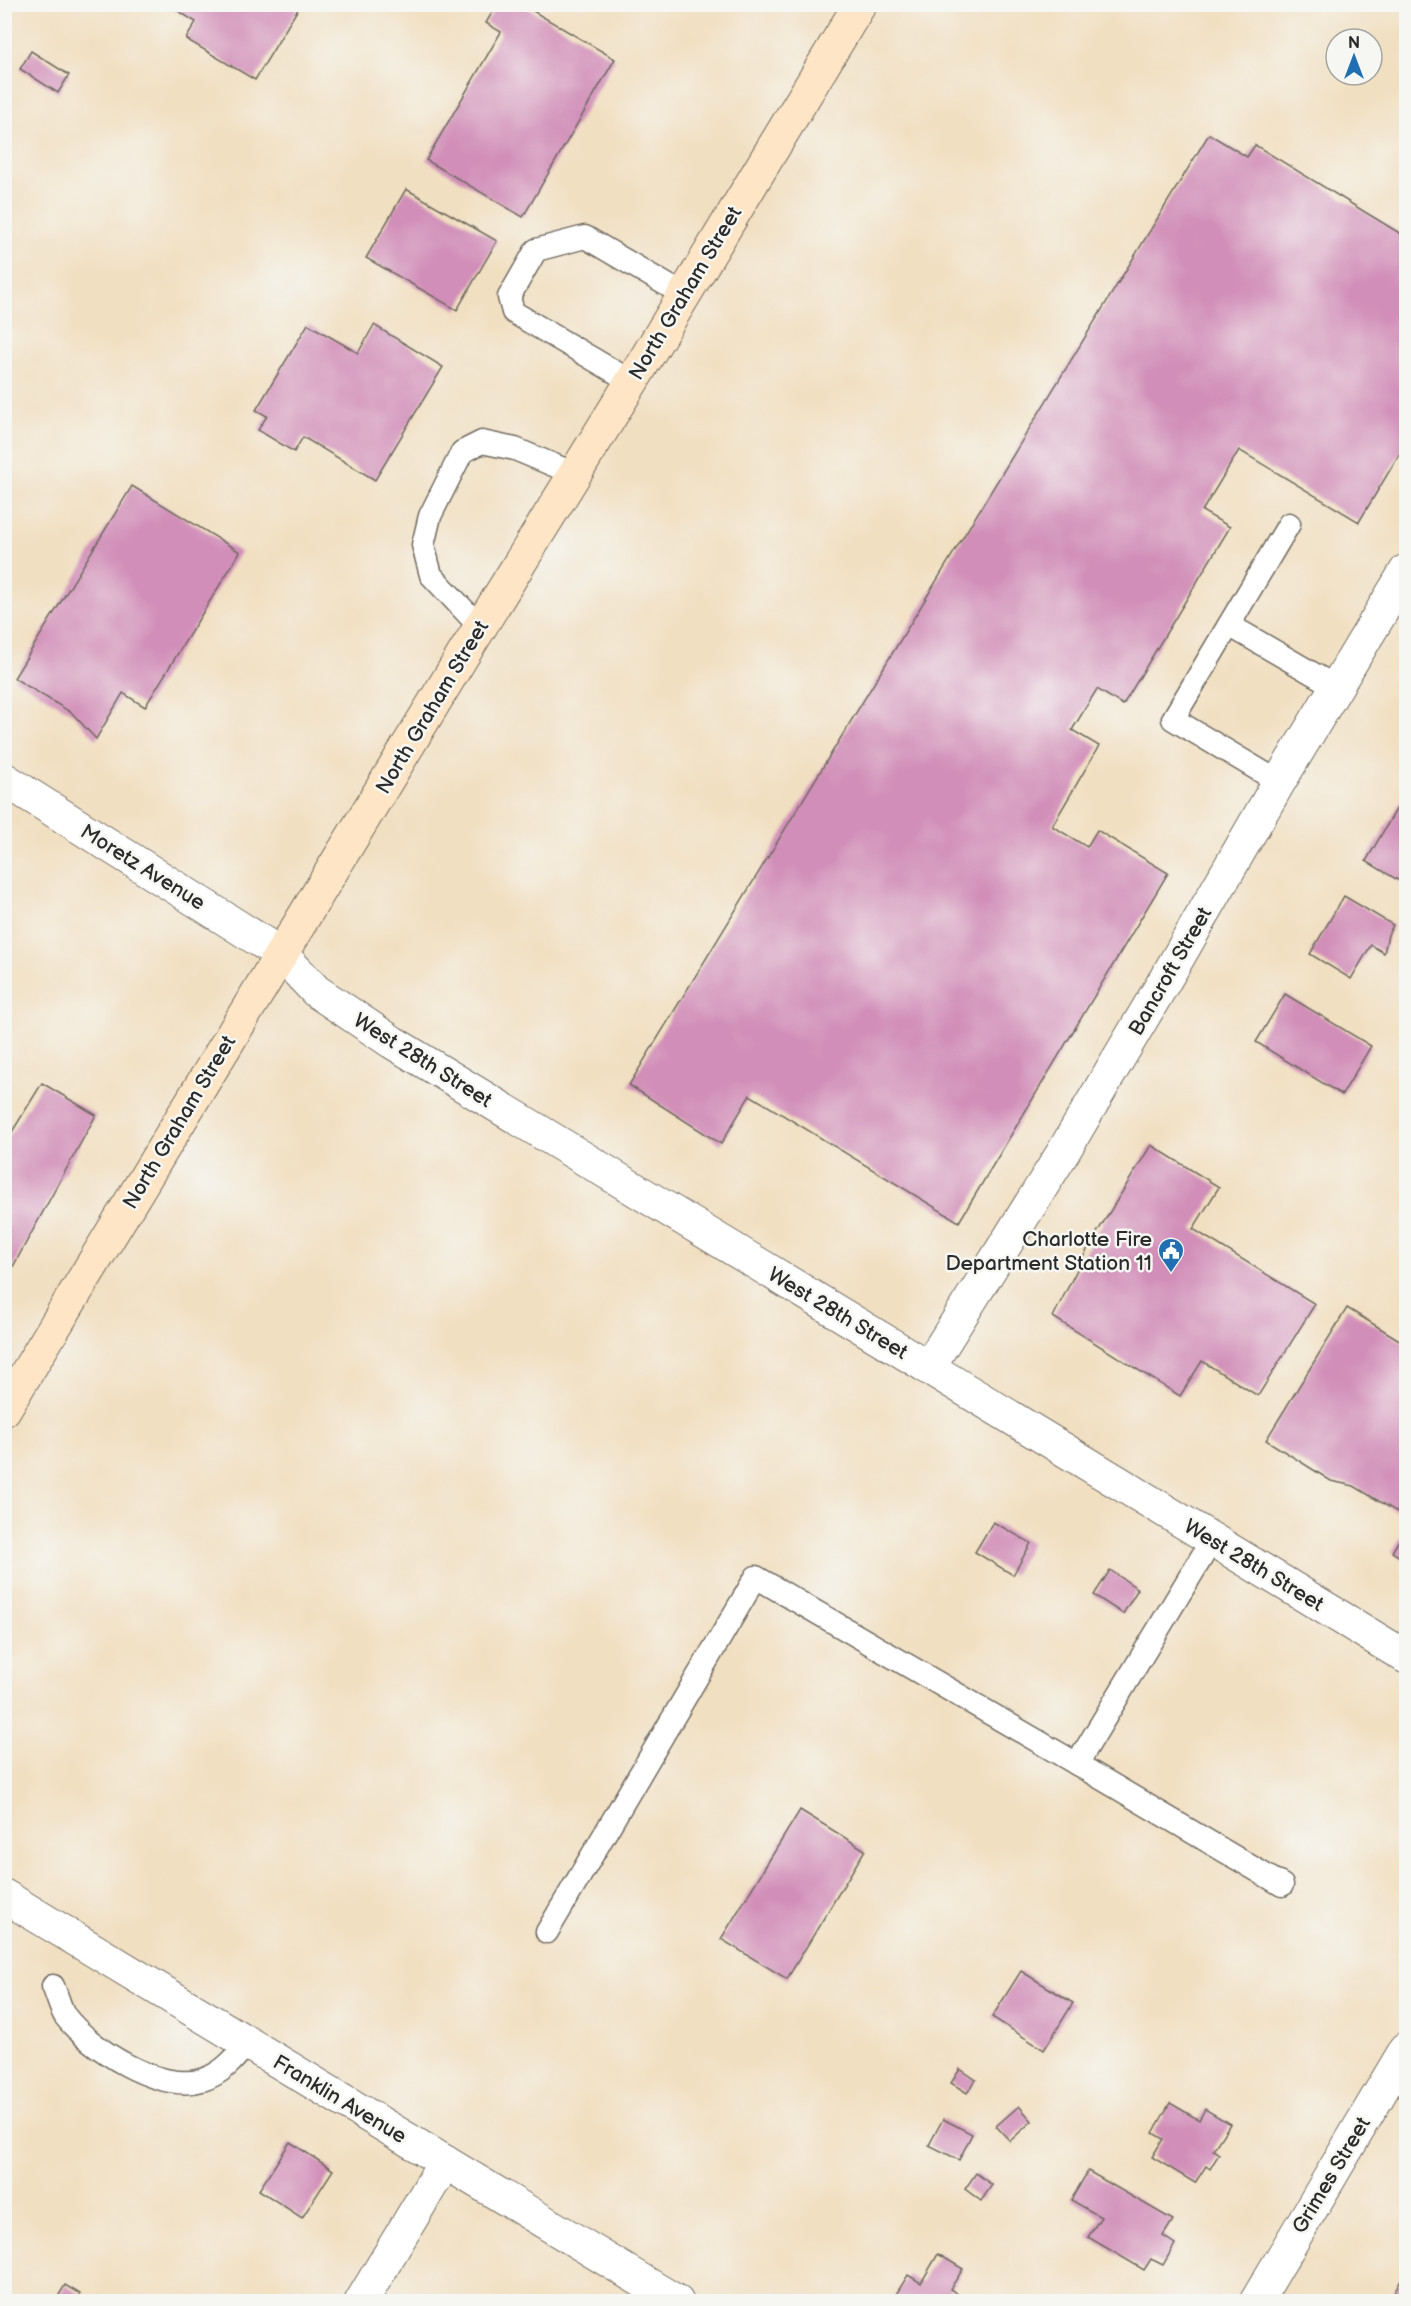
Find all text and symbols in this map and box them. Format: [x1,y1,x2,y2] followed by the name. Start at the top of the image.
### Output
[1324,27,1384,87] north arrow
[1348,34,1360,53] text: N
[624,202,747,384] street label: North Graham Street
[371,616,494,798] street label: North Graham Street
[76,819,210,916] street label: Moretz Avenue
[1124,902,1218,1040] street label: Bancroft Street
[349,1008,497,1113] street label: West 28th Street
[118,1031,241,1213] street label: North Graham Street
[945,1227,1152,1276] place label: Charlotte Fire Department Station 11
[1156,1236,1186,1274] public building icon: Charlotte Fire Department Station 11
[763,1262,913,1365] street label: West 28th Street
[1179,1514,1329,1617] street label: West 28th Street
[268,2050,411,2149] street label: Franklin Avenue
[1287,2112,1376,2238] street label: Grimes Street

